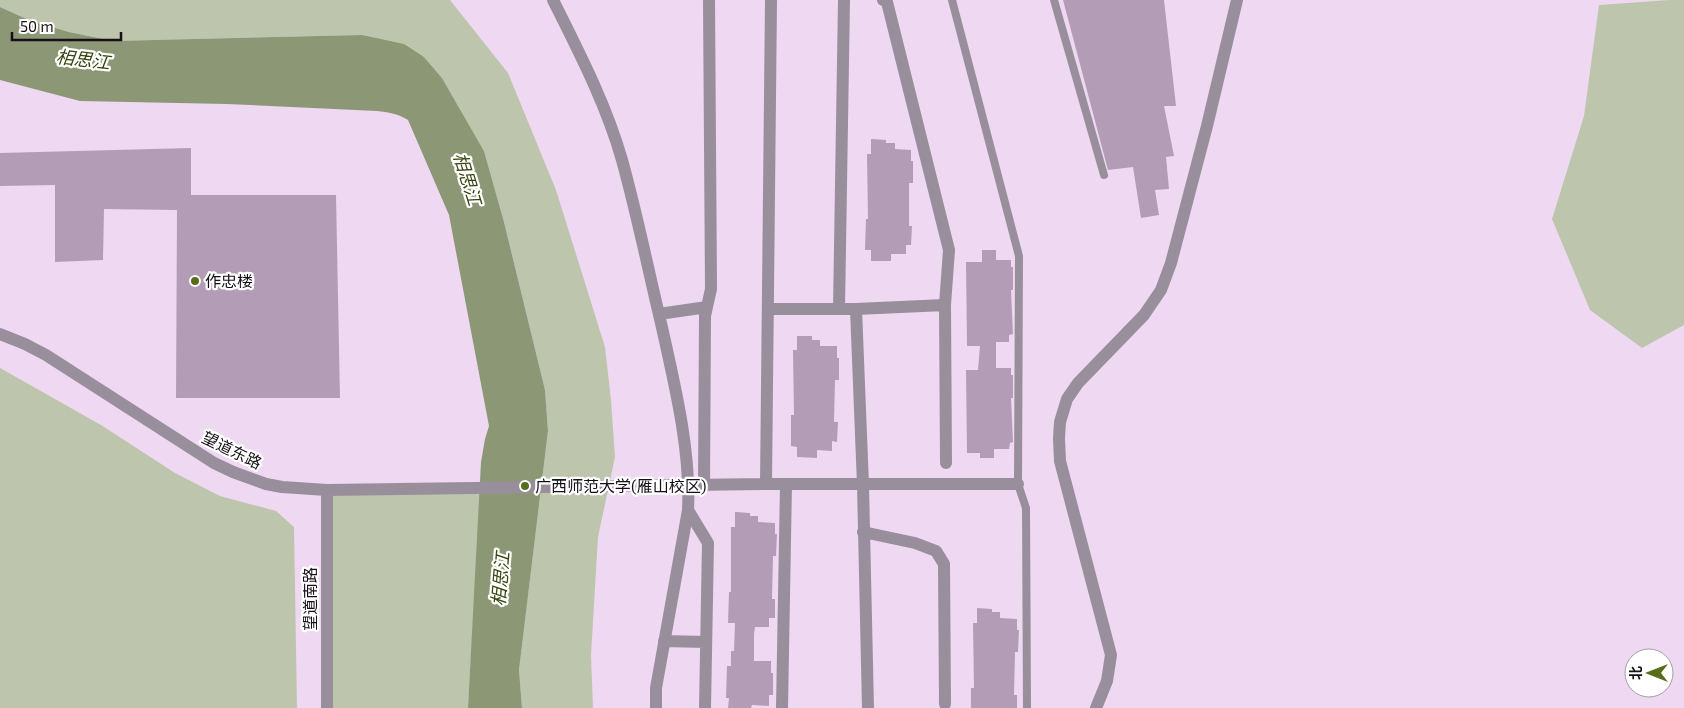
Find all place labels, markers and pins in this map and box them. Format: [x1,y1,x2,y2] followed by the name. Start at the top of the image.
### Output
[205,271,253,290] place label: 作忠楼
[189,275,201,287] marker: 作忠楼
[535,476,707,495] place label: 广西师范大学(雁山校区)
[519,480,531,492] marker: 广西师范大学(雁山校区)

